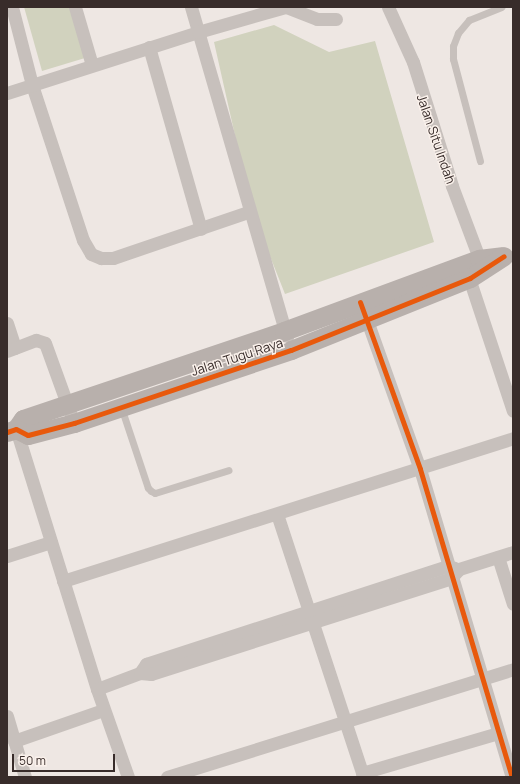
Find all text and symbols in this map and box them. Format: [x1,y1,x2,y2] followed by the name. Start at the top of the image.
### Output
[413,92,459,186] street label: Jalan Situ Indah
[189,335,285,379] street label: Jalan Tugu Raya
[14,746,117,772] scale bar
[19,752,46,769] text: 50 m

